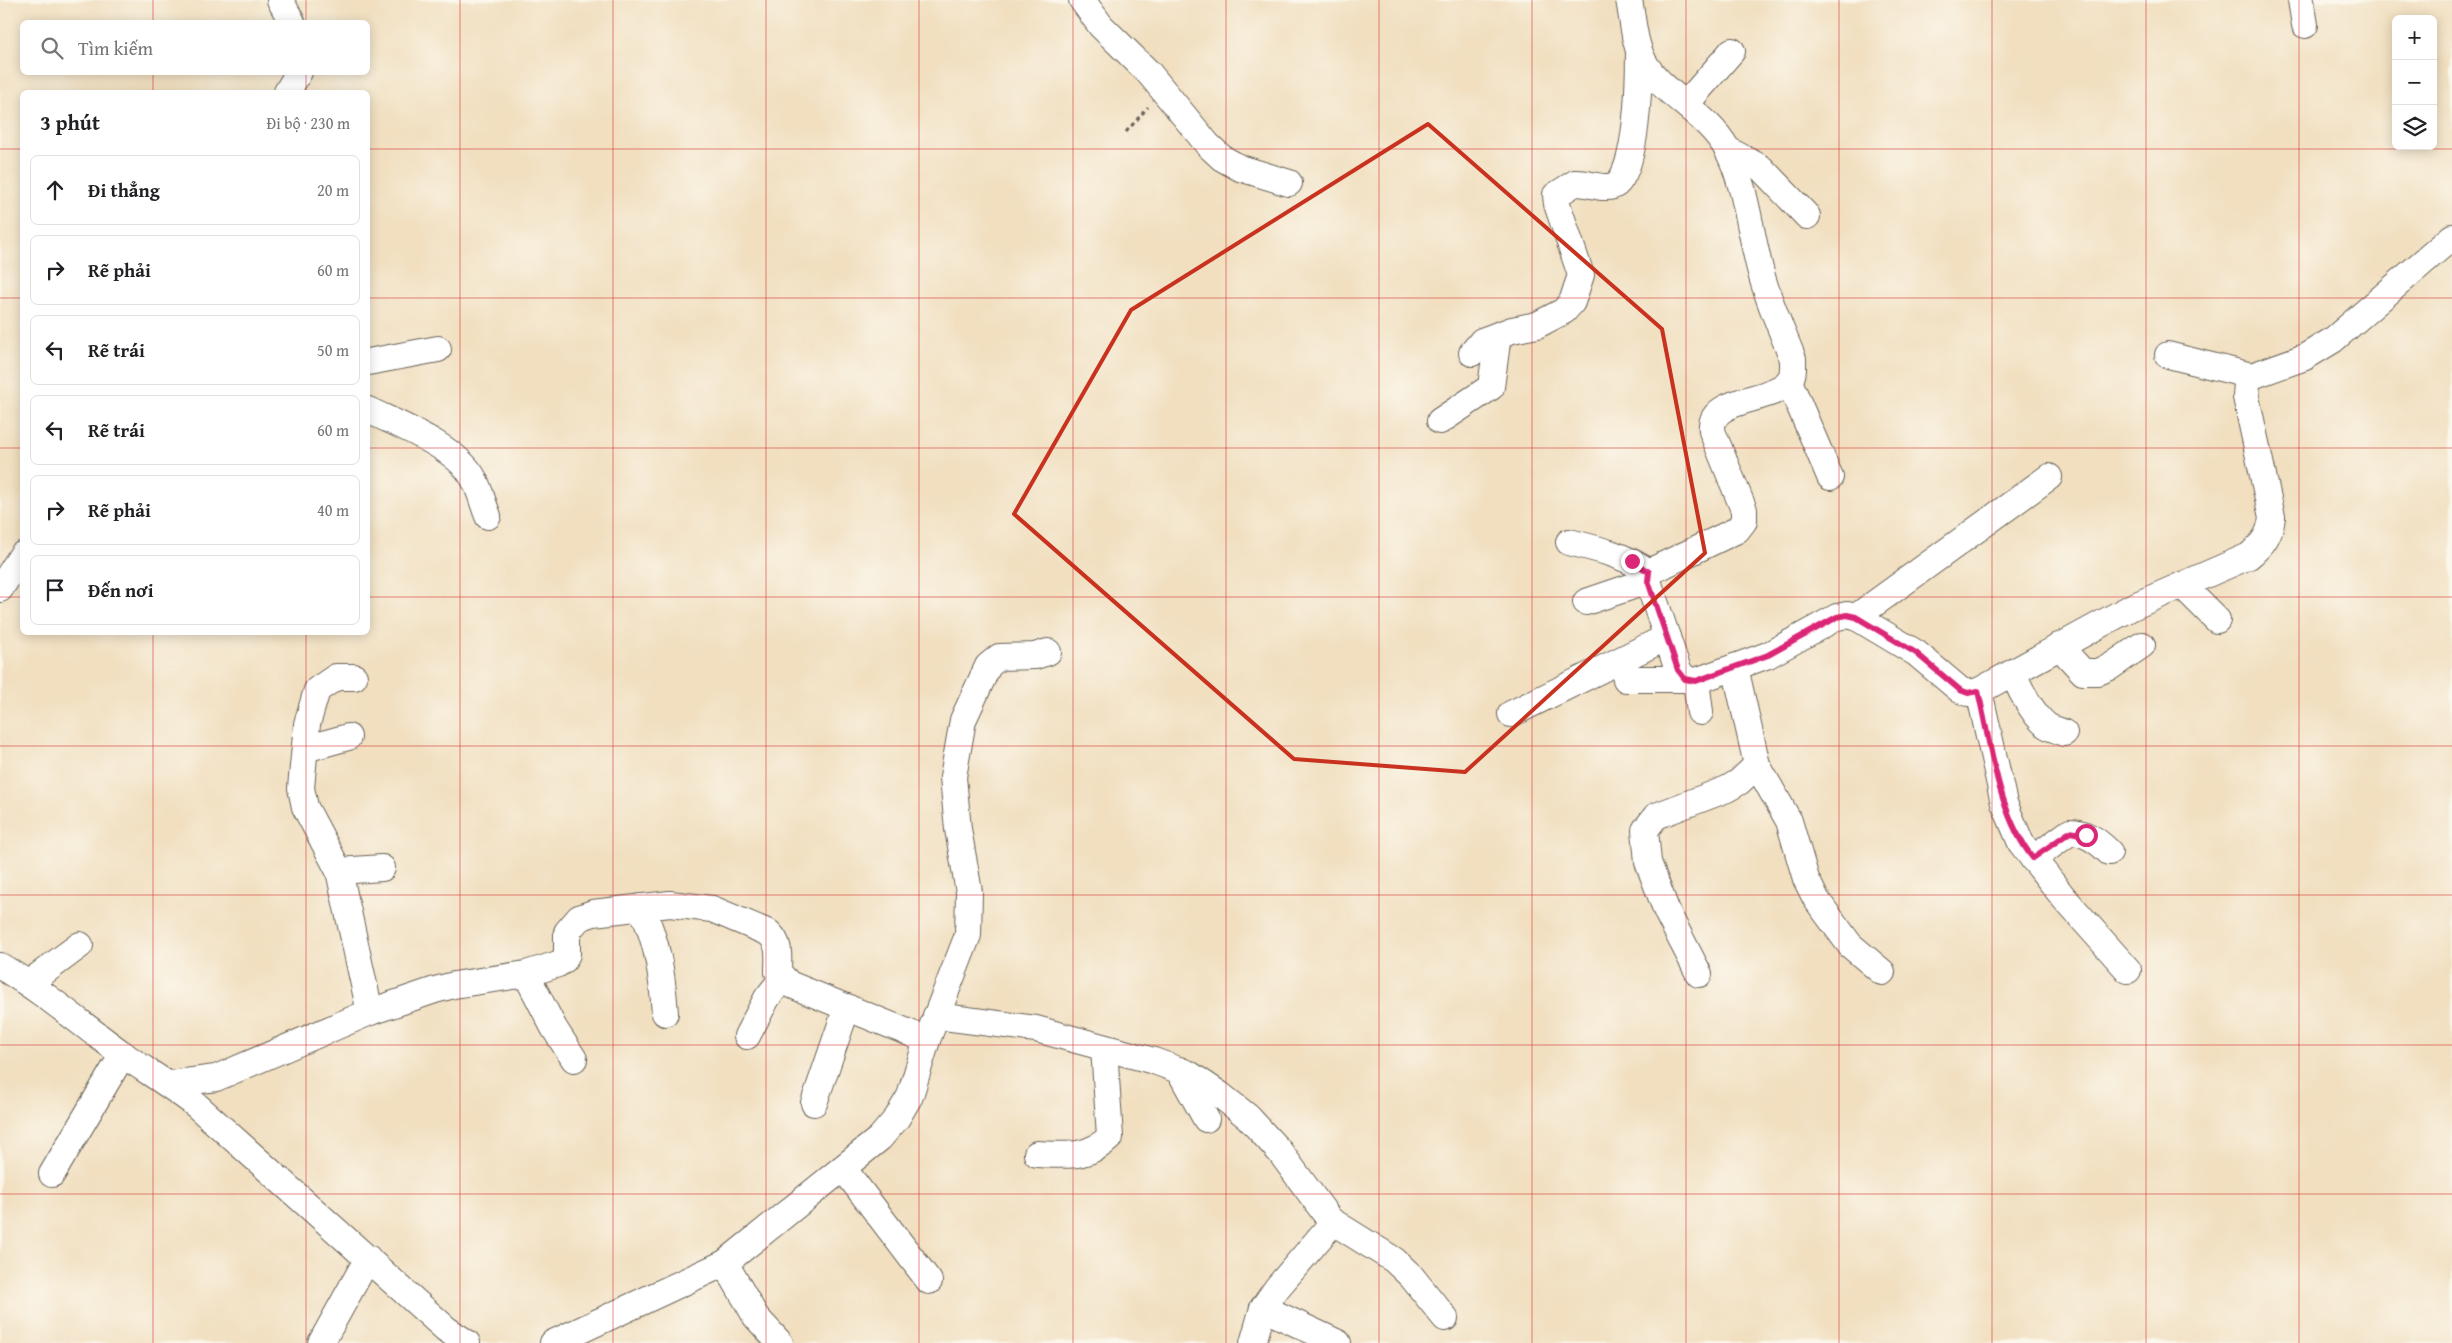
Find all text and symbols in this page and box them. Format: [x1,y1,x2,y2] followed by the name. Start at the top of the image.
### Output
[2392,15,2437,150] map controls
[2392,15,2437,60] button: +
[20,20,370,75] search box
[38,34,66,62] icon: search
[78,34,153,62] text: Tìm kiếm
[2392,60,2437,105] button: −
[2392,105,2437,150] button: layers
[40,107,100,138] text: 3 phút
[266,111,350,135] text: Đi bộ · 230 m
[41,176,69,204] icon: ahead
[88,176,160,204] text: Đi thẳng
[317,178,349,202] text: 20 m
[41,256,69,284] icon: right
[88,256,151,284] text: Rẽ phải
[317,258,349,282] text: 60 m
[41,336,69,364] icon: left
[88,336,145,364] text: Rẽ trái
[317,338,349,362] text: 50 m
[41,416,69,444] icon: left
[88,416,145,444] text: Rẽ trái
[317,418,349,442] text: 60 m
[41,496,69,524] icon: right
[88,496,151,524] text: Rẽ phải
[317,498,349,522] text: 40 m
[1621,550,1644,573] route end
[41,576,69,604] icon: arrive
[88,576,154,604] text: Đến nơi
[2075,824,2098,847] route start

